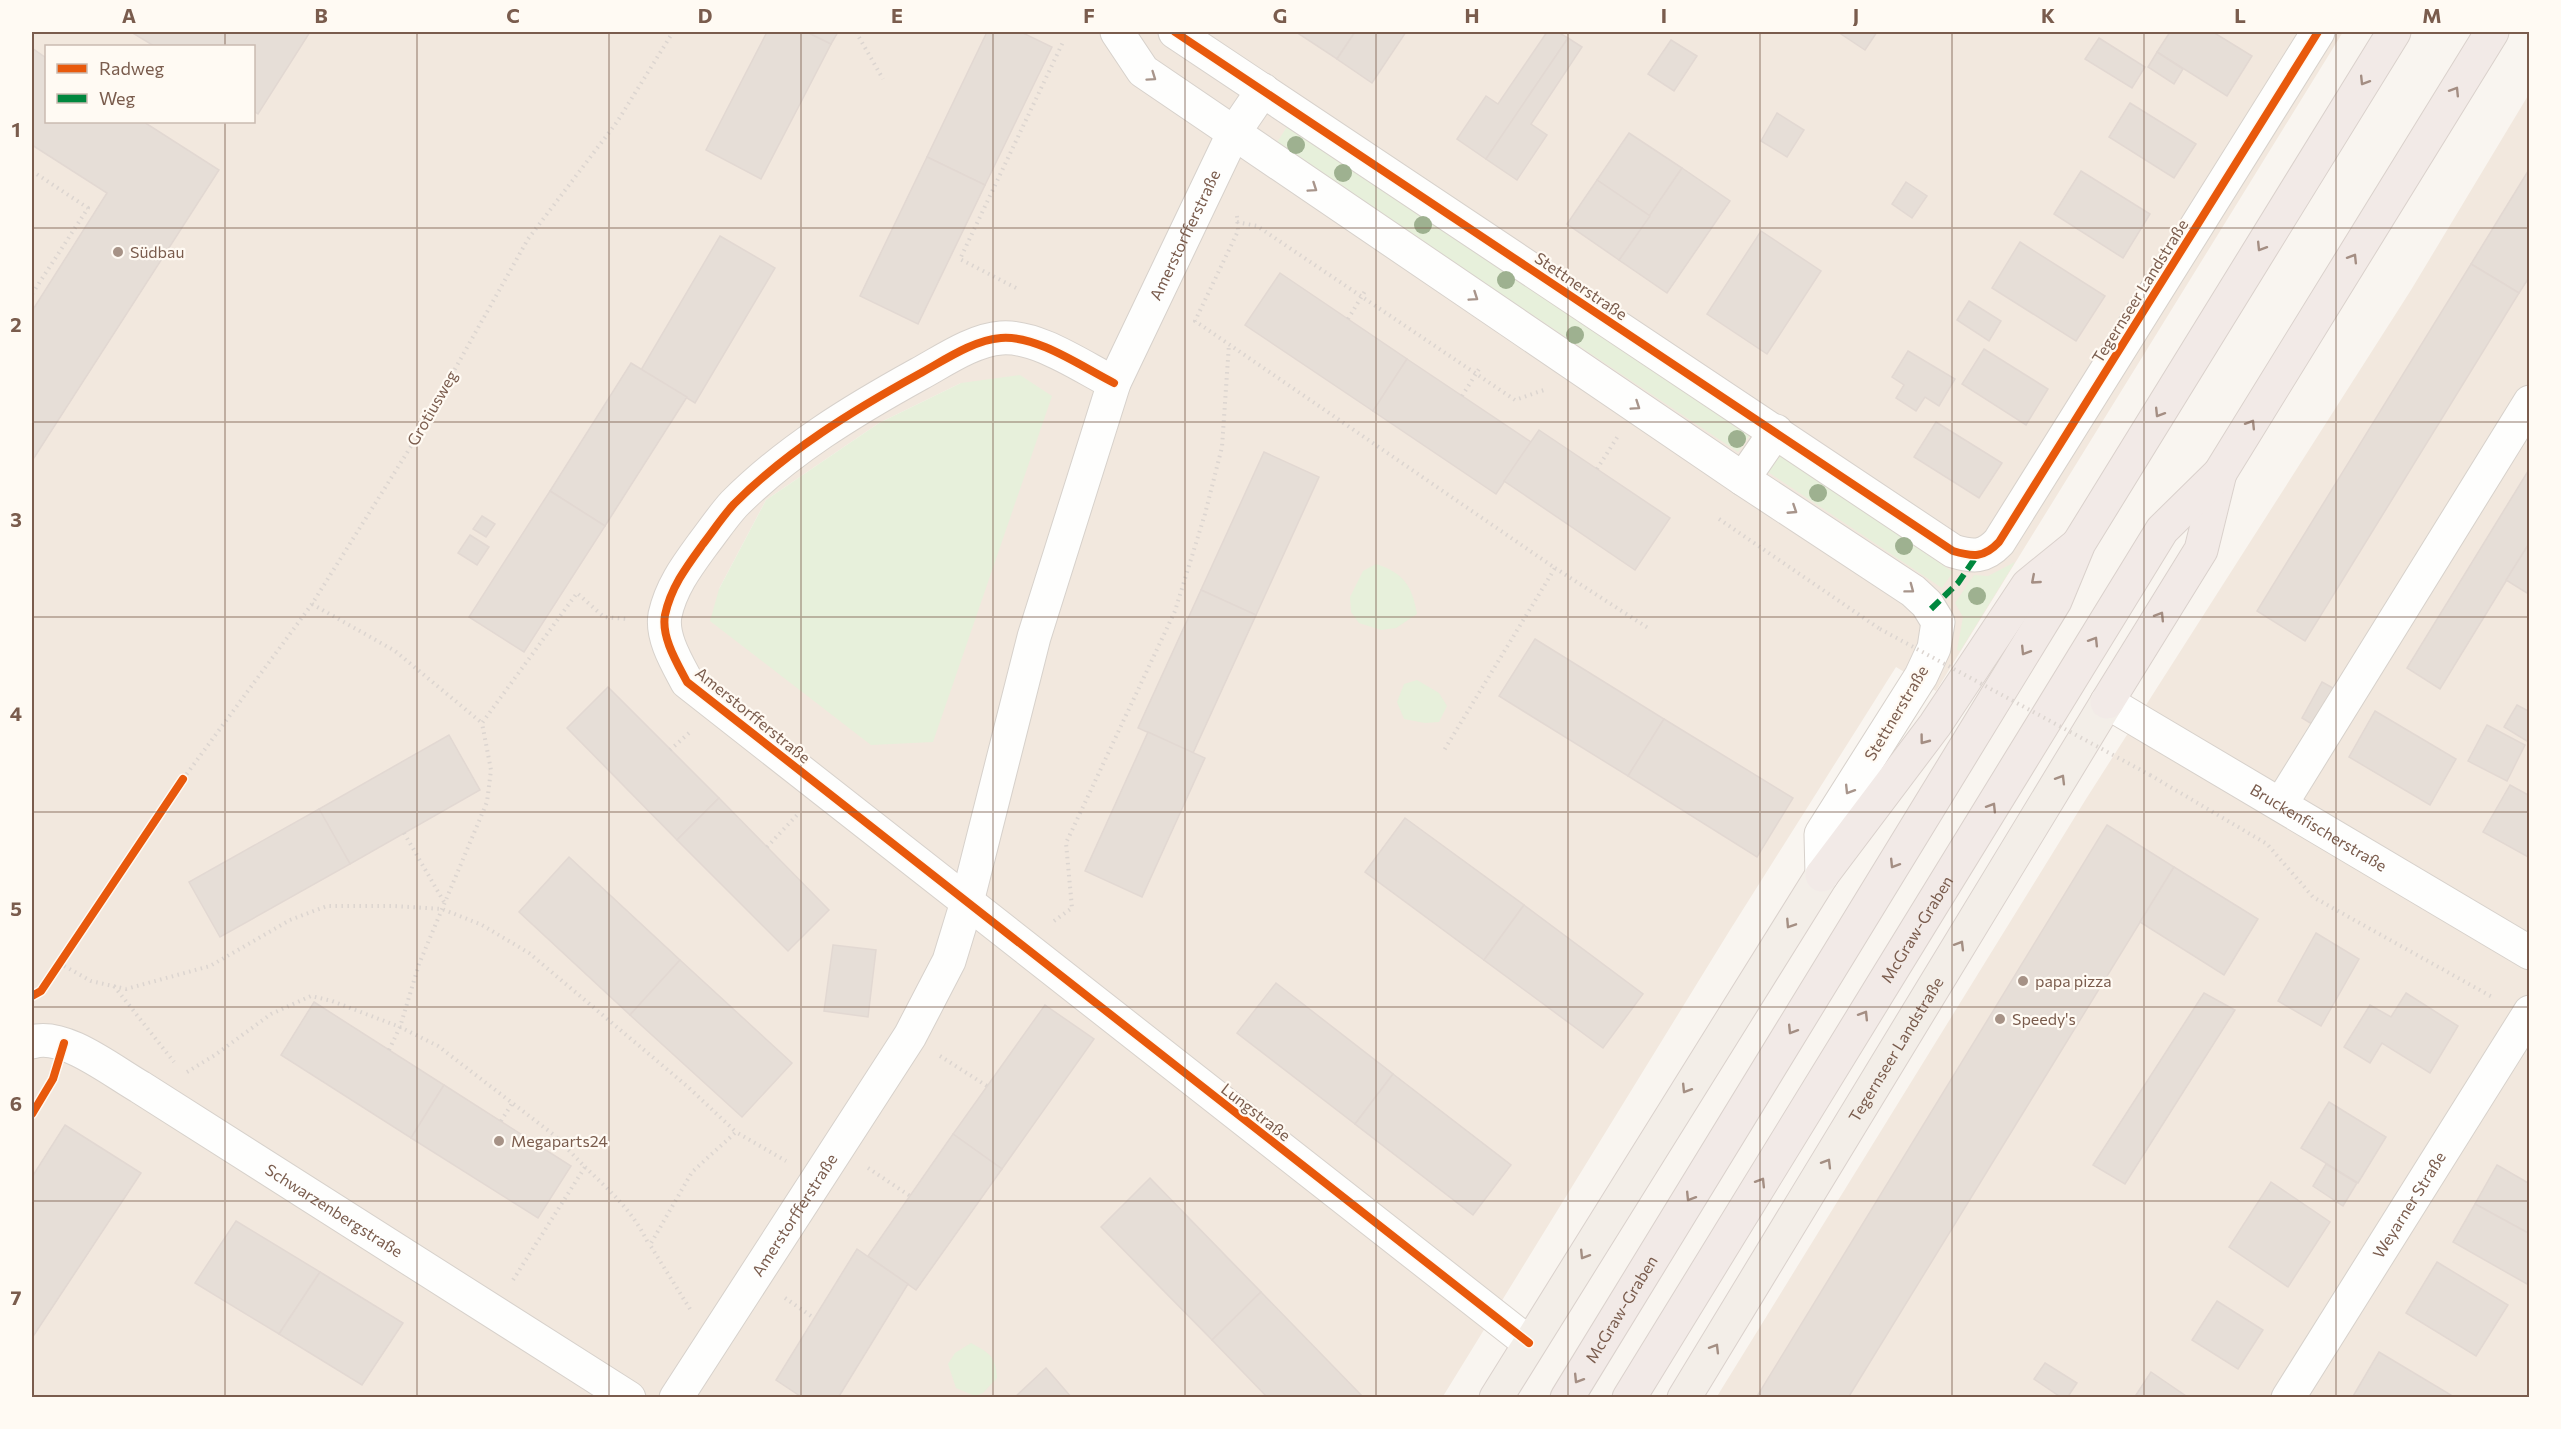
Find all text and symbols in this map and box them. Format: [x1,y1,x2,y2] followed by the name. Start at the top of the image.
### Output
[122,3,136,27] text: A
[314,3,328,27] text: B
[506,3,520,27] text: C
[698,3,712,27] text: D
[891,3,903,27] text: E
[1083,3,1095,27] text: F
[1273,3,1287,27] text: G
[1465,3,1480,27] text: H
[1661,3,1667,27] text: I
[1853,3,1859,27] text: J
[2041,3,2055,27] text: K
[2234,3,2246,27] text: L
[2422,3,2442,27] text: M
[45,45,255,123] legend
[99,57,164,79] text: Radweg
[1145,70,1156,81] one-way arrow
[2359,75,2371,85] one-way arrow
[99,87,136,109] text: Weg
[2447,87,2459,97] one-way arrow
[11,117,21,141] text: 1
[1145,166,1224,303] street label: Amerstorfferstraße
[1306,181,1317,192] one-way arrow
[2088,215,2192,366] street label: Tegernseer Landstraße
[2257,241,2269,251] one-way arrow
[130,242,184,261] place label: Südbau
[111,245,125,259] marker: Südbau
[1531,248,1631,323] street label: Stettnerstraße
[2345,253,2356,264] one-way arrow
[1468,290,1479,301] one-way arrow
[10,312,22,336] text: 2
[402,366,461,449] street label: Grotiusweg
[1629,399,1640,410] one-way arrow
[2155,407,2167,417] one-way arrow
[2243,420,2255,430] one-way arrow
[1786,503,1797,514] one-way arrow
[10,507,22,531] text: 3
[2031,573,2041,584] one-way arrow
[1903,582,1914,593] one-way arrow
[2153,612,2164,623] one-way arrow
[2086,637,2098,647] one-way arrow
[2021,645,2033,655] one-way arrow
[692,662,815,767] street label: Amerstorfferstraße
[1860,662,1931,764] street label: Stettnerstraße
[10,701,22,725] text: 4
[1920,733,1931,744] one-way arrow
[2053,774,2064,785] one-way arrow
[2247,779,2391,875] street label: Bruckenfischerstraße
[1845,784,1856,795] one-way arrow
[1984,803,1996,813] one-way arrow
[1890,858,1902,868] one-way arrow
[1876,872,1956,986] street label: McGraw-Graben
[10,896,22,920] text: 5
[1785,918,1797,928] one-way arrow
[1952,941,1964,951] one-way arrow
[2035,971,2112,990] place label: papa pizza
[1844,973,1947,1125] street label: Tegernseer Landstraße
[2016,974,2030,988] marker: papa pizza
[2012,1009,2076,1028] place label: Speedy's
[1856,1011,1867,1022] one-way arrow
[1993,1012,2007,1026] marker: Speedy's
[1788,1024,1800,1034] one-way arrow
[1218,1079,1295,1144] street label: Lungstraße
[1682,1083,1694,1093] one-way arrow
[10,1091,22,1115] text: 6
[511,1131,608,1150] place label: Megaparts24
[492,1134,506,1148] marker: Megaparts24
[2368,1148,2449,1261] street label: Weyarner Straße
[747,1150,841,1280] street label: Amerstorfferstraße
[262,1159,407,1261] street label: Schwarzenbergstraße
[1820,1159,1832,1169] one-way arrow
[1754,1177,1765,1188] one-way arrow
[1686,1191,1698,1201] one-way arrow
[1579,1249,1591,1259] one-way arrow
[1581,1252,1661,1366] street label: McGraw-Graben
[11,1285,22,1309] text: 7
[1707,1343,1718,1354] one-way arrow
[1574,1373,1586,1383] one-way arrow

